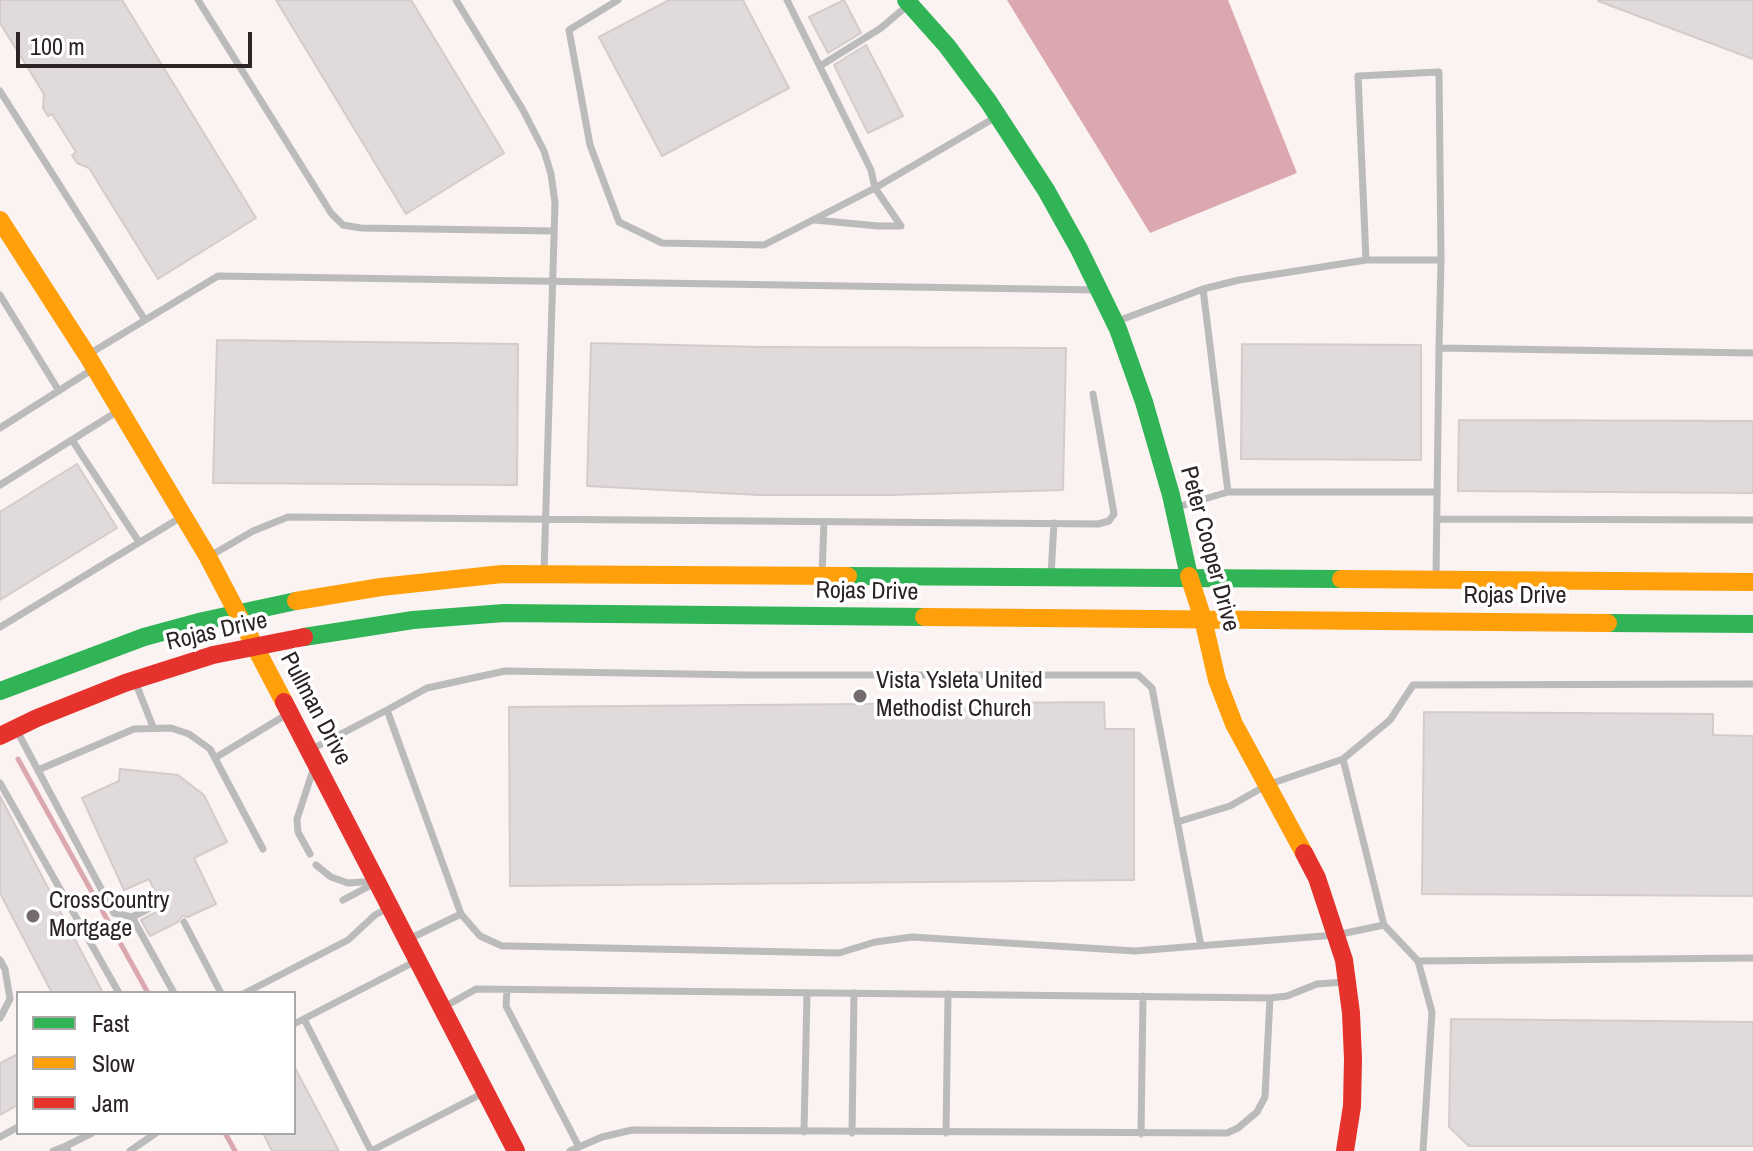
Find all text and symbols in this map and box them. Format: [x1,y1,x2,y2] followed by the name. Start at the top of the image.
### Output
[20,16,256,66] scale bar
[30,30,85,62] text: 100 m
[1173,463,1245,635] street label: Peter Cooper Drive
[815,577,919,607] street label: Rojas Drive
[1464,583,1566,611] street label: Rojas Drive
[164,606,270,658] street label: Rojas Drive
[273,648,357,770] street label: Pullman Drive
[876,668,1043,724] place label: Vista Ysleta United Methodist Church
[851,687,869,705] marker: Vista Ysleta United Methodist Church
[49,888,169,944] place label: CrossCountry Mortgage
[24,907,42,925] marker: CrossCountry Mortgage
[16,991,296,1135] legend
[92,1007,129,1039] text: Fast
[92,1047,135,1079] text: Slow
[92,1087,129,1119] text: Jam

